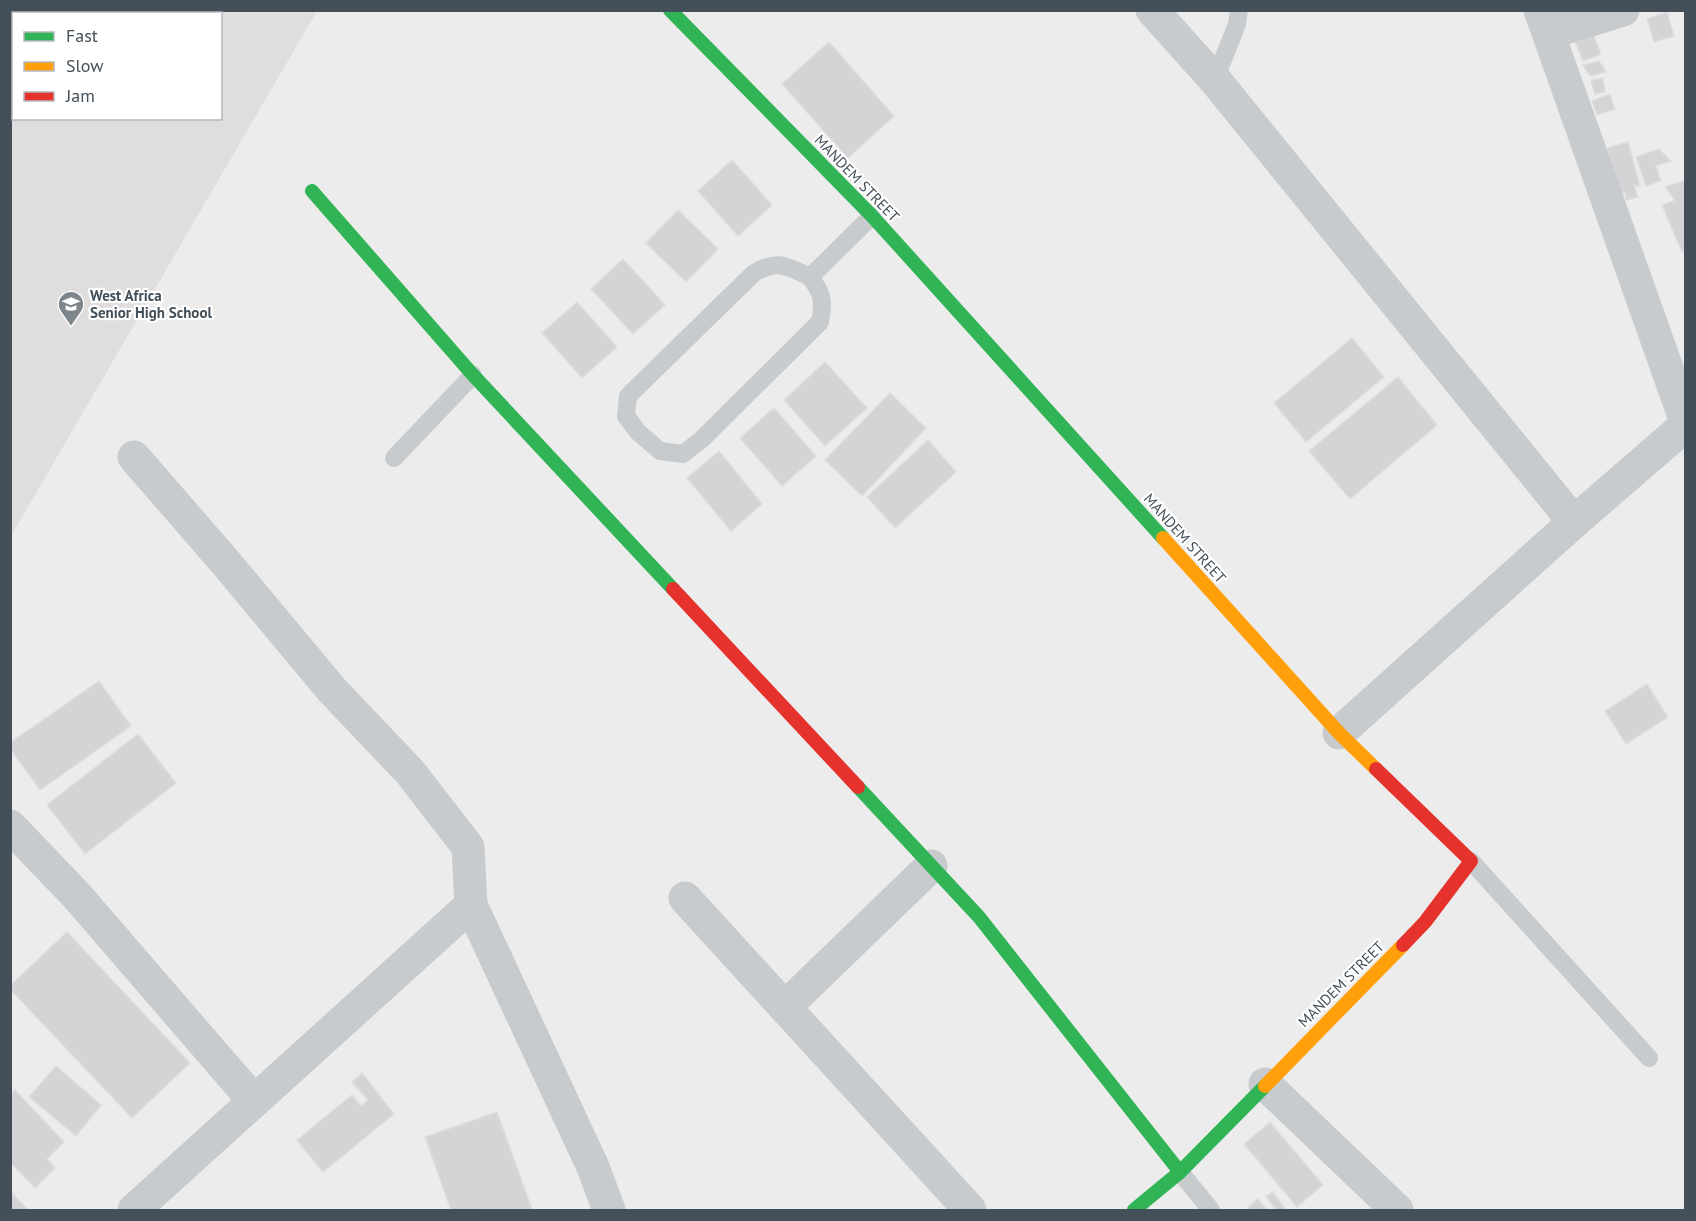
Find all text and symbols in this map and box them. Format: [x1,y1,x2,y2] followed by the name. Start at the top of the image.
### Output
[12,12,222,120] legend
[66,24,98,47] text: Fast
[66,54,104,77] text: Slow
[65,84,95,107] text: Jam
[811,130,904,226] street label: MANDEM STREET
[90,286,212,322] place label: West Africa Senior High School
[56,289,86,327] school or university icon: West Africa Senior High School
[1140,489,1231,587] street label: MANDEM STREET
[1294,936,1389,1031] street label: MANDEM STREET

